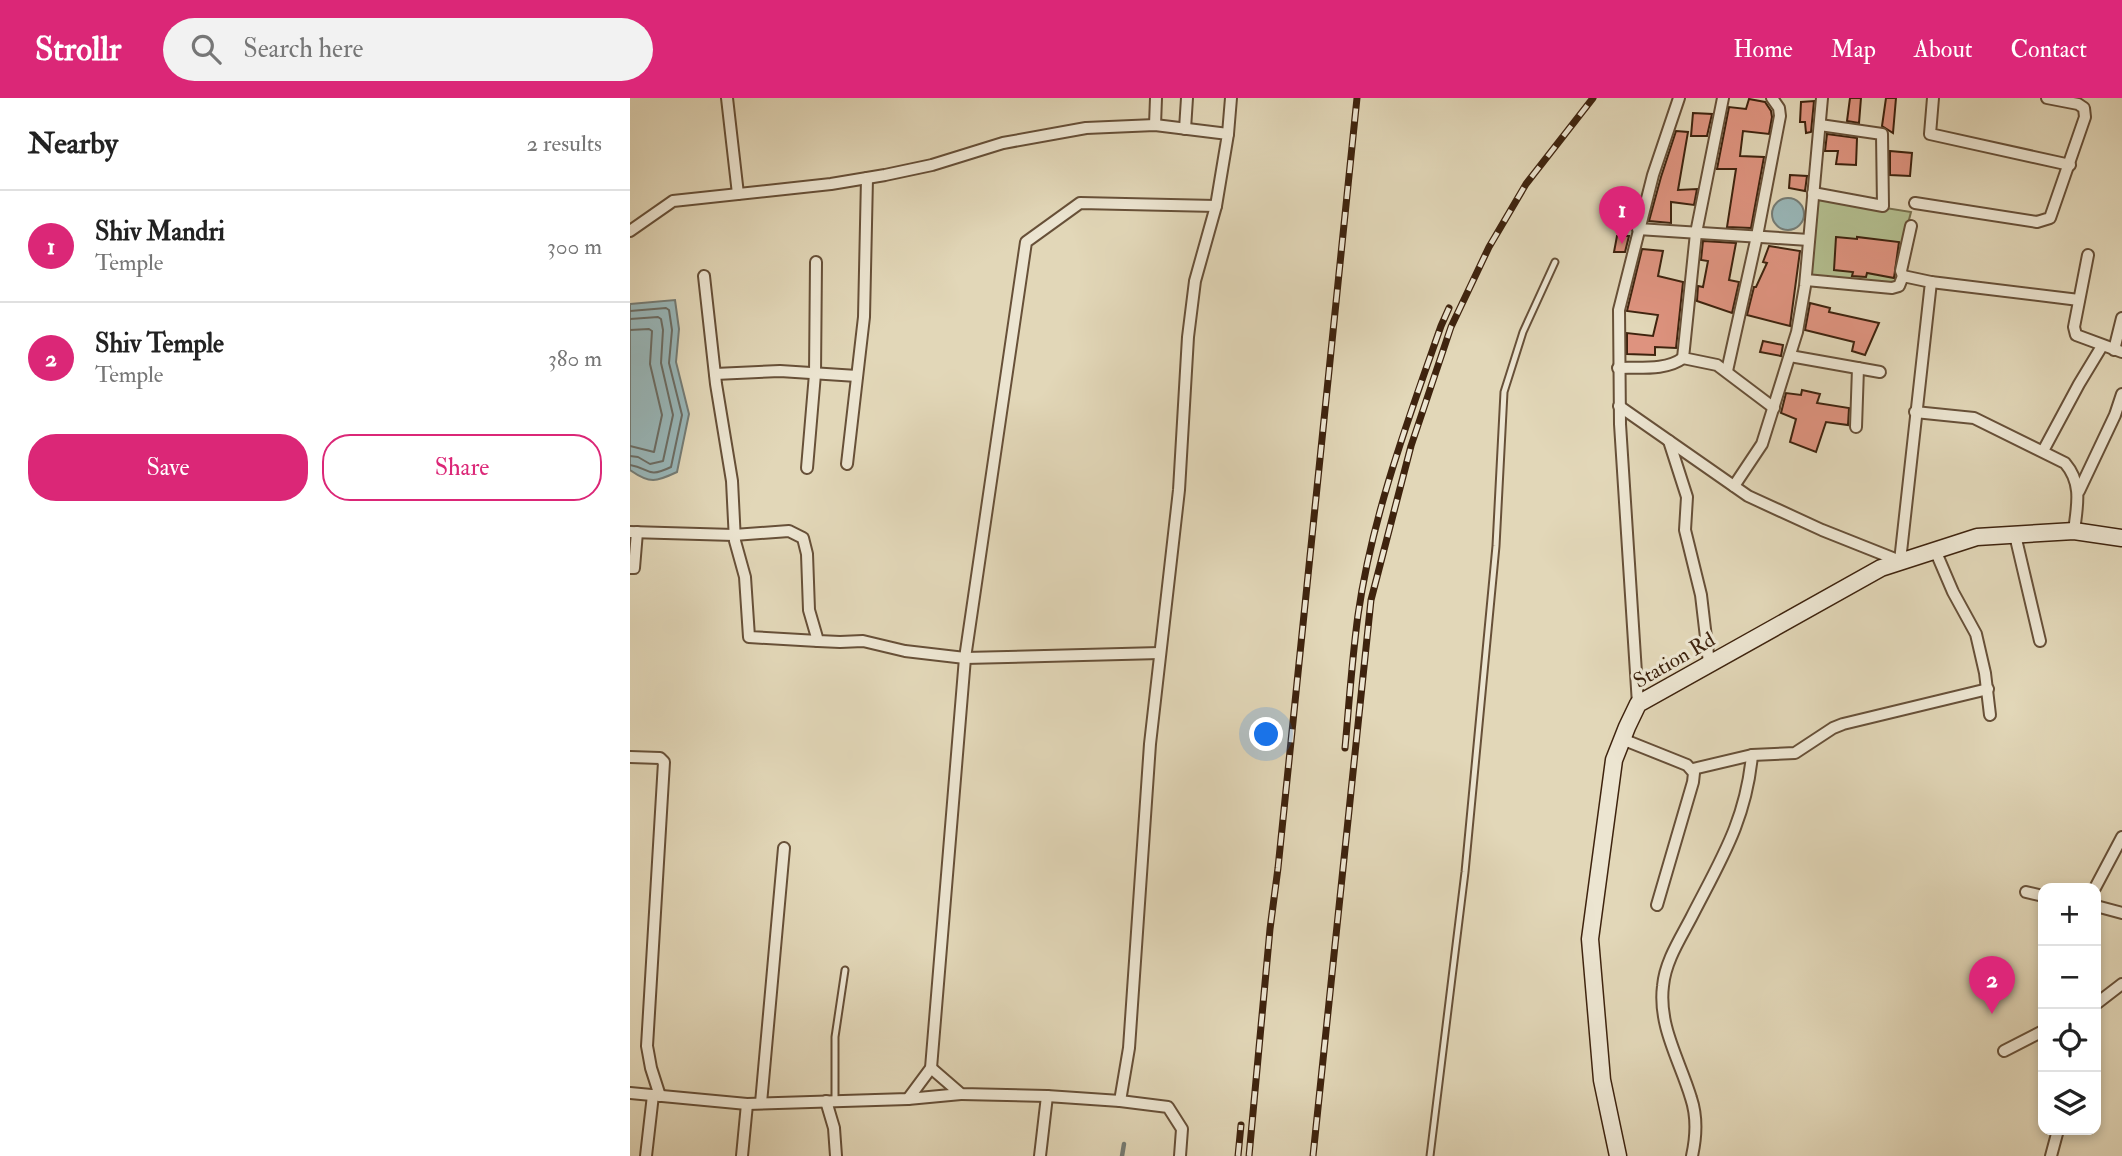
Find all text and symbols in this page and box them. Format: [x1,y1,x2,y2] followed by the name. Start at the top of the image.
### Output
[163,18,653,81] search box
[35,29,121,70] text: Strollr
[187,30,225,68] icon: search
[243,33,363,65] text: Search here
[1733,34,1793,65] text: Home
[1831,34,1876,65] text: Map
[1914,34,1973,65] text: About
[2011,34,2087,65] text: Contact
[28,125,118,162] text: Nearby
[527,129,602,158] text: 2 results
[1599,186,1645,244] pin: 1
[95,216,225,248] text: Shiv Mandri
[47,232,55,261] text: 1
[547,232,602,261] text: 300 m
[95,248,163,277] text: Temple
[95,328,224,360] text: Shiv Temple
[45,344,57,373] text: 2
[548,344,602,373] text: 380 m
[95,360,163,389] text: Temple
[28,434,308,501] button: Save
[322,434,602,501] button: Share
[1629,626,1721,695] street label: Station Rd
[1249,717,1283,751] your location
[2038,883,2101,1135] map controls
[2038,883,2101,946] button: +
[2038,946,2101,1009] button: −
[1969,956,2015,1014] pin: 2
[2038,1009,2101,1072] button: locate
[2038,1072,2101,1135] button: layers

